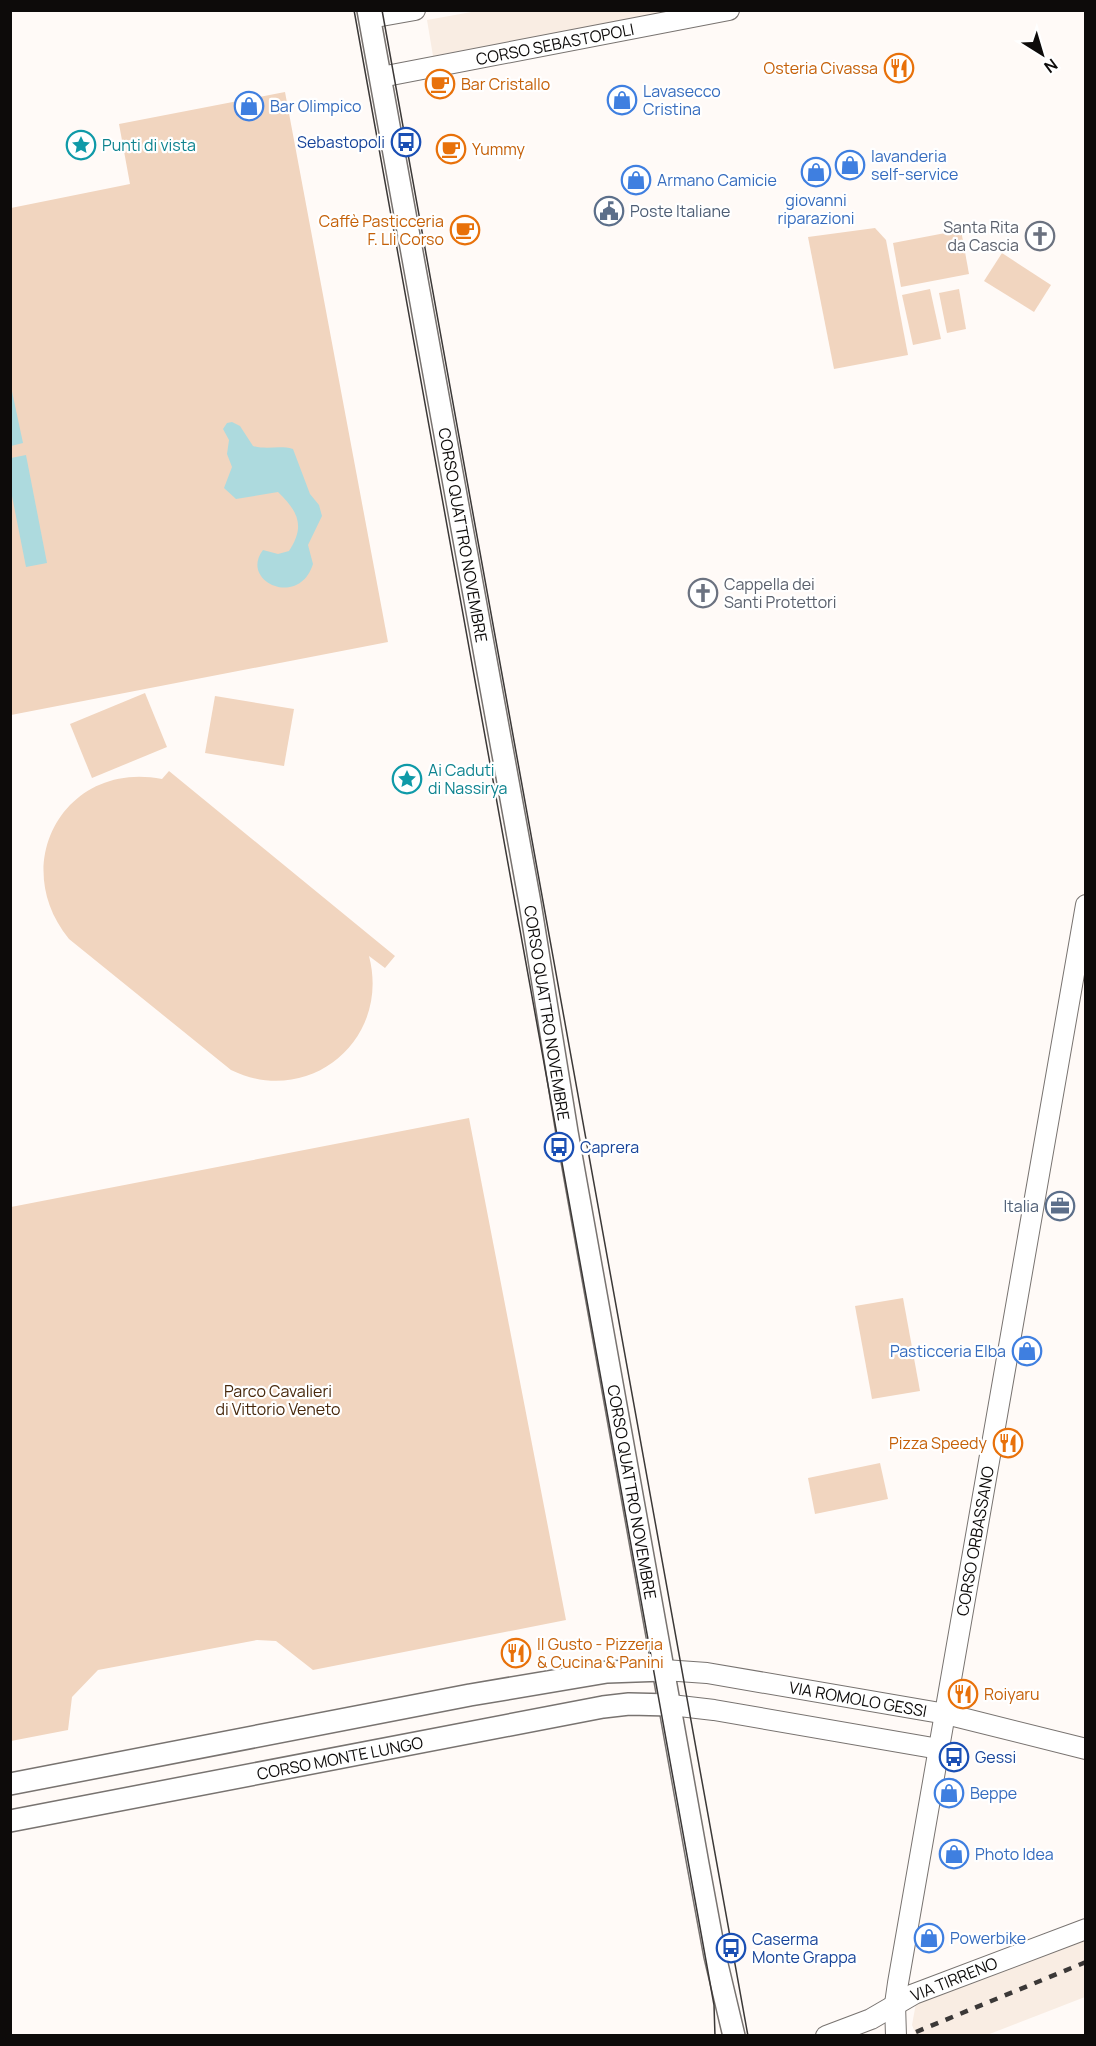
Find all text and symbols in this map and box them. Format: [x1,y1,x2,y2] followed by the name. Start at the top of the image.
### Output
[474,18,636,70] street label: CORSO SEBASTOPOLI
[1012,24,1072,84] north arrow
[883,52,915,84] restaurant icon: Osteria Civassa
[1040,54,1062,78] text: N
[764,57,878,79] place label: Osteria Civassa
[424,68,456,100] cafe icon: Bar Cristallo
[461,73,550,95] place label: Bar Cristallo
[643,80,721,120] place label: Lavasecco Cristina
[606,84,638,116] shop icon: Lavasecco Cristina
[233,90,265,122] shop icon: Bar Olimpico
[270,95,362,117] place label: Bar Olimpico
[390,126,422,158] bus stop icon: Sebastopoli
[65,129,97,161] place icon: Punti di vista
[297,131,385,153] place label: Sebastopoli
[435,133,467,165] cafe icon: Yummy
[102,134,196,156] place label: Punti di vista
[472,138,526,160] place label: Yummy
[871,145,958,185] place label: lavanderia self-service
[834,149,866,181] shop icon: lavanderia self-service
[800,156,832,188] shop icon: giovanni riparazioni
[620,164,652,196] shop icon: Armano Camicie
[657,169,777,191] place label: Armano Camicie
[777,189,855,229] place label: giovanni riparazioni
[593,195,625,227] public building icon: Poste Italiane
[630,200,730,222] place label: Poste Italiane
[319,210,444,250] place label: Caffè Pasticceria F. Lli Corso
[449,214,481,246] cafe icon: Caffè Pasticceria F. Lli Corso
[943,216,1019,256] place label: Santa Rita da Cascia
[1024,220,1056,252] church icon: Santa Rita da Cascia
[433,426,493,644] street label: CORSO QUATTRO NOVEMBRE
[724,573,837,613] place label: Cappella dei Santi Protettori
[687,577,719,609] church icon: Cappella dei Santi Protettori
[428,759,507,799] place label: Ai Caduti di Nassirya
[391,763,423,795] place icon: Ai Caduti di Nassirya
[519,904,575,1122] street label: CORSO QUATTRO NOVEMBRE
[543,1131,575,1163] bus stop icon: Caprera
[580,1136,639,1158] place label: Caprera
[1044,1190,1076,1222] office icon: Italia
[1004,1195,1039,1217] place label: Italia
[1011,1335,1043,1367] shop icon: Pasticceria Elba
[890,1340,1006,1362] place label: Pasticceria Elba
[215,1380,341,1420] park label: Parco Cavalieri di Vittorio Veneto
[602,1383,662,1601] street label: CORSO QUATTRO NOVEMBRE
[992,1427,1024,1459] restaurant icon: Pizza Speedy
[889,1432,988,1454] place label: Pizza Speedy
[951,1464,999,1618] street label: CORSO ORBASSANO
[537,1633,664,1673] place label: Il Gusto - Pizzeria & Cucina & Panini
[500,1637,532,1669] restaurant icon: Il Gusto - Pizzeria & Cucina & Panini
[787,1676,929,1722] street label: VIA ROMOLO GESSI
[947,1678,979,1710] restaurant icon: Roiyaru
[984,1683,1040,1705] place label: Roiyaru
[255,1731,425,1785] street label: CORSO MONTE LUNGO
[938,1741,970,1773] bus stop icon: Gessi
[975,1746,1016,1768] place label: Gessi
[933,1777,965,1809] shop icon: Beppe
[970,1782,1017,1804] place label: Beppe
[938,1838,970,1870] shop icon: Photo Idea
[975,1843,1054,1865] place label: Photo Idea
[913,1922,945,1954] shop icon: Powerbike
[950,1927,1026,1949] place label: Powerbike
[752,1928,857,1968] place label: Caserma Monte Grappa
[715,1932,747,1964] bus stop icon: Caserma Monte Grappa
[907,1951,1001,2006] street label: VIA TIRRENO

